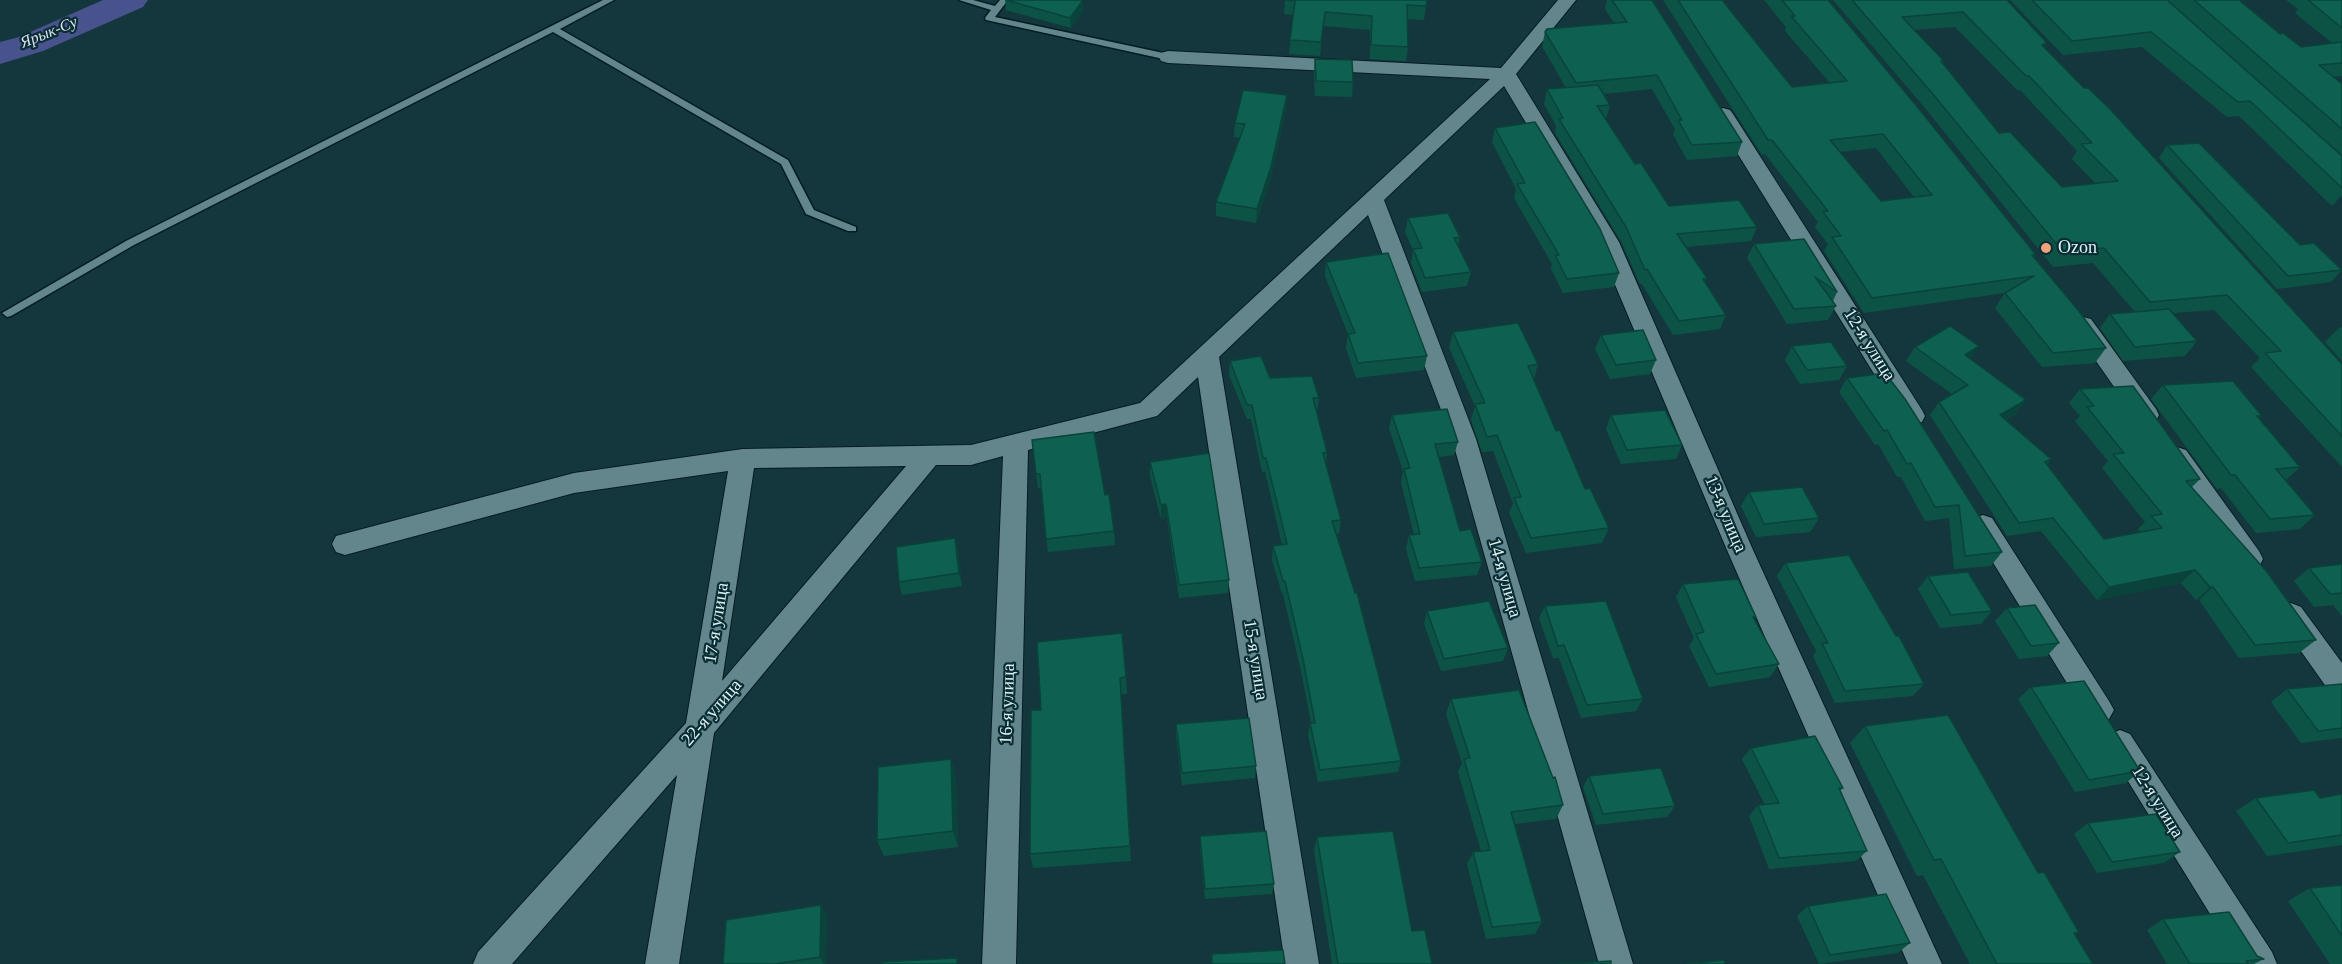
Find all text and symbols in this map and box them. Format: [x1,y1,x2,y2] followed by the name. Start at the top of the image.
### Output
[18,13,80,53] water label: Ярык-Су
[2058,237,2097,259] place label: Ozon
[2039,241,2053,255] marker: Ozon
[1838,305,1900,385] street label: 12-я улица
[1699,472,1751,556] street label: 13-я улица
[1482,536,1526,620] street label: 14-я улица
[700,581,734,665] street label: 17-я улица
[1238,618,1272,702] street label: 15-я улица
[996,663,1020,745] street label: 16-я улица
[677,675,747,751] street label: 22-я улица
[2126,762,2188,842] street label: 12-я улица

